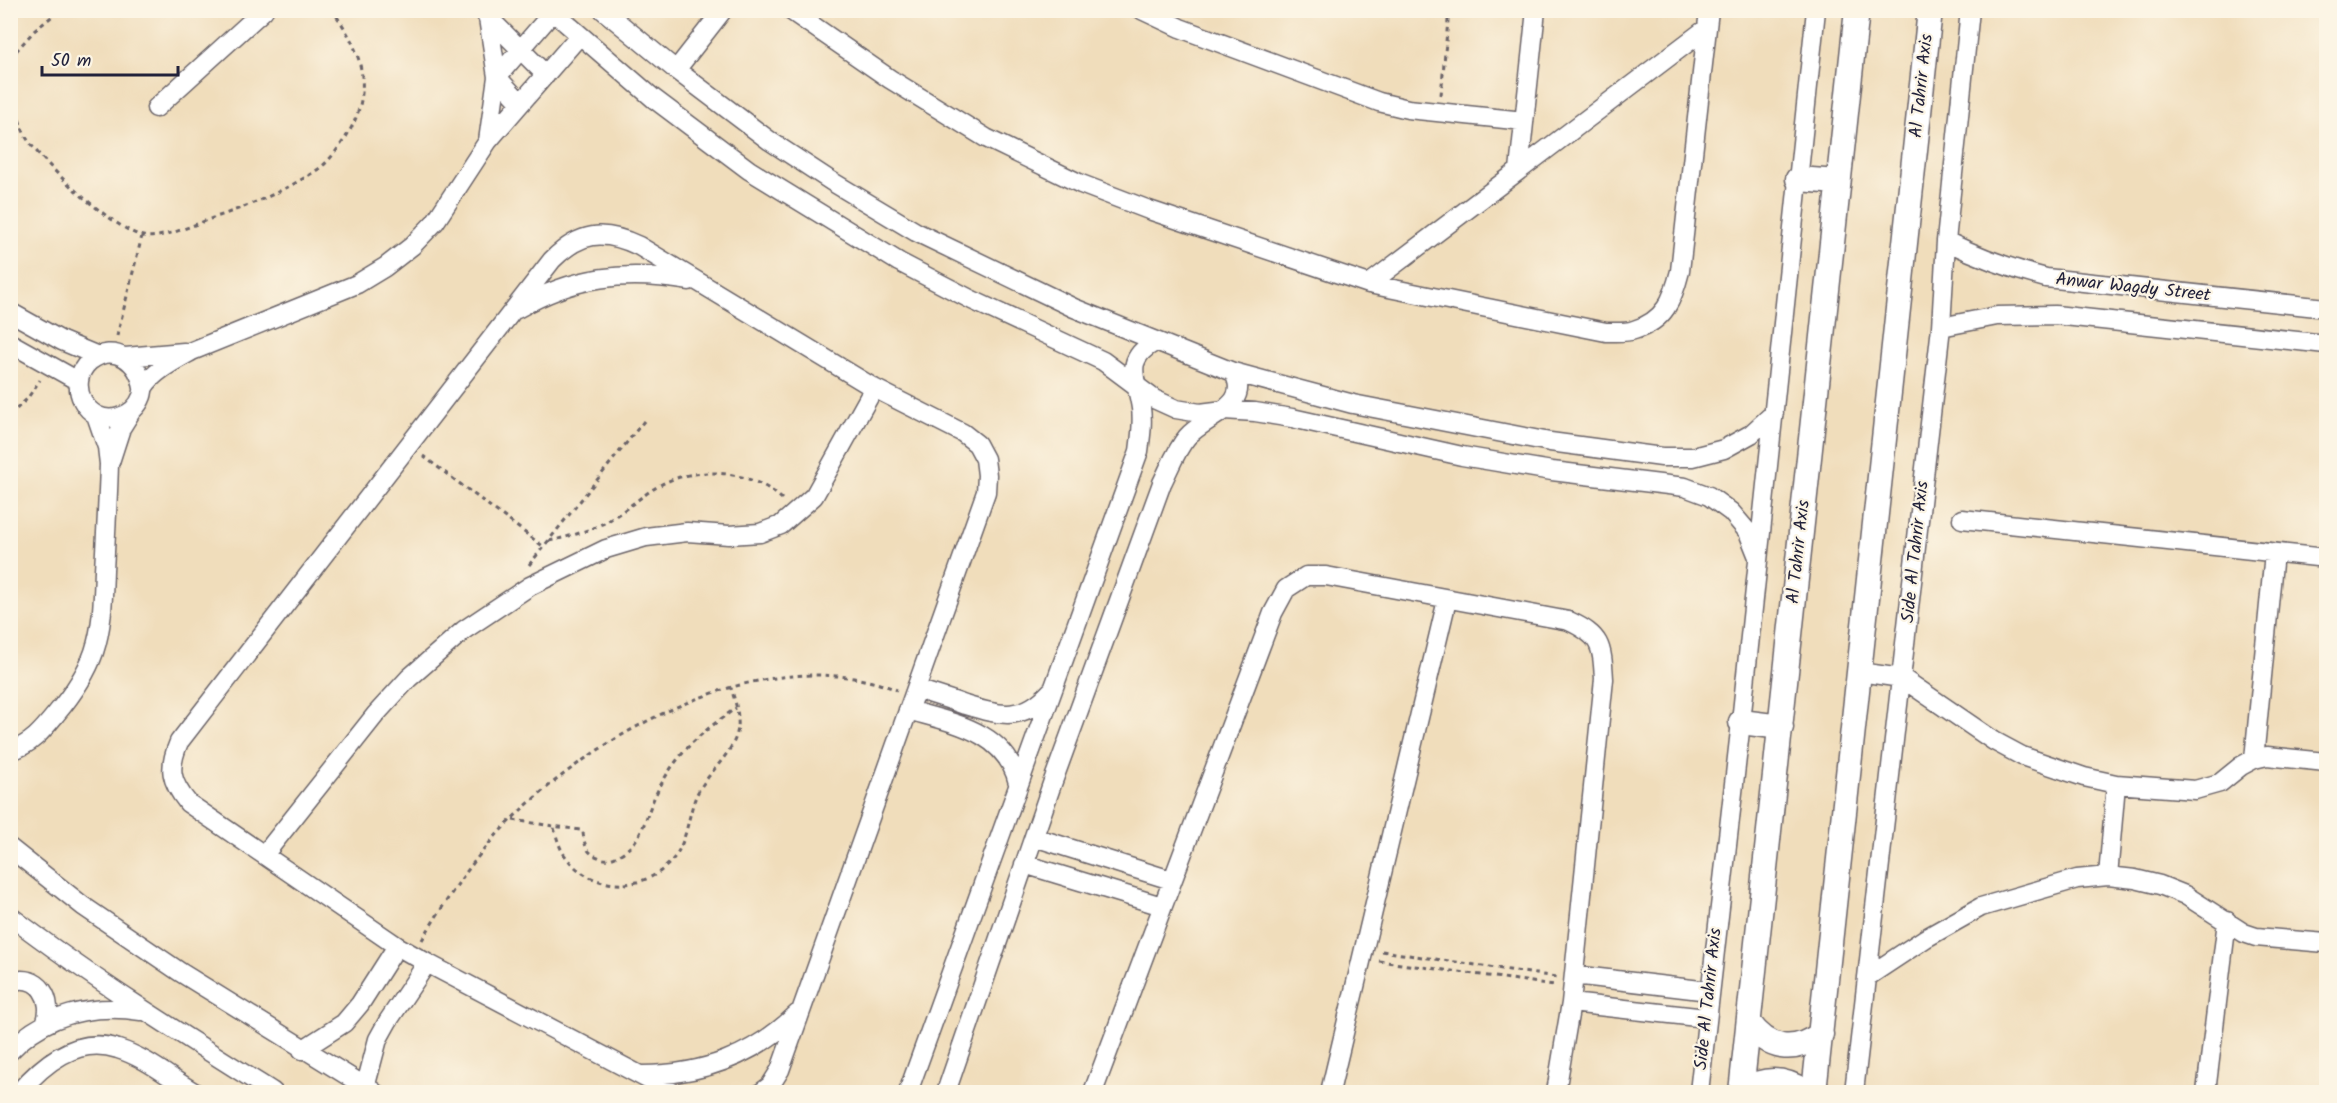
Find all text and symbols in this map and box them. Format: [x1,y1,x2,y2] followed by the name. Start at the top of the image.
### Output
[1902,32,1942,139] street label: Al Tahrir Axis
[42,39,178,77] scale bar
[51,47,91,76] text: 50 m
[2054,265,2213,311] street label: Anwar Wagdy Street
[1894,479,1938,624] street label: Side Al Tahrir Axis
[1779,498,1819,605] street label: Al Tahrir Axis
[1687,926,1731,1071] street label: Side Al Tahrir Axis

